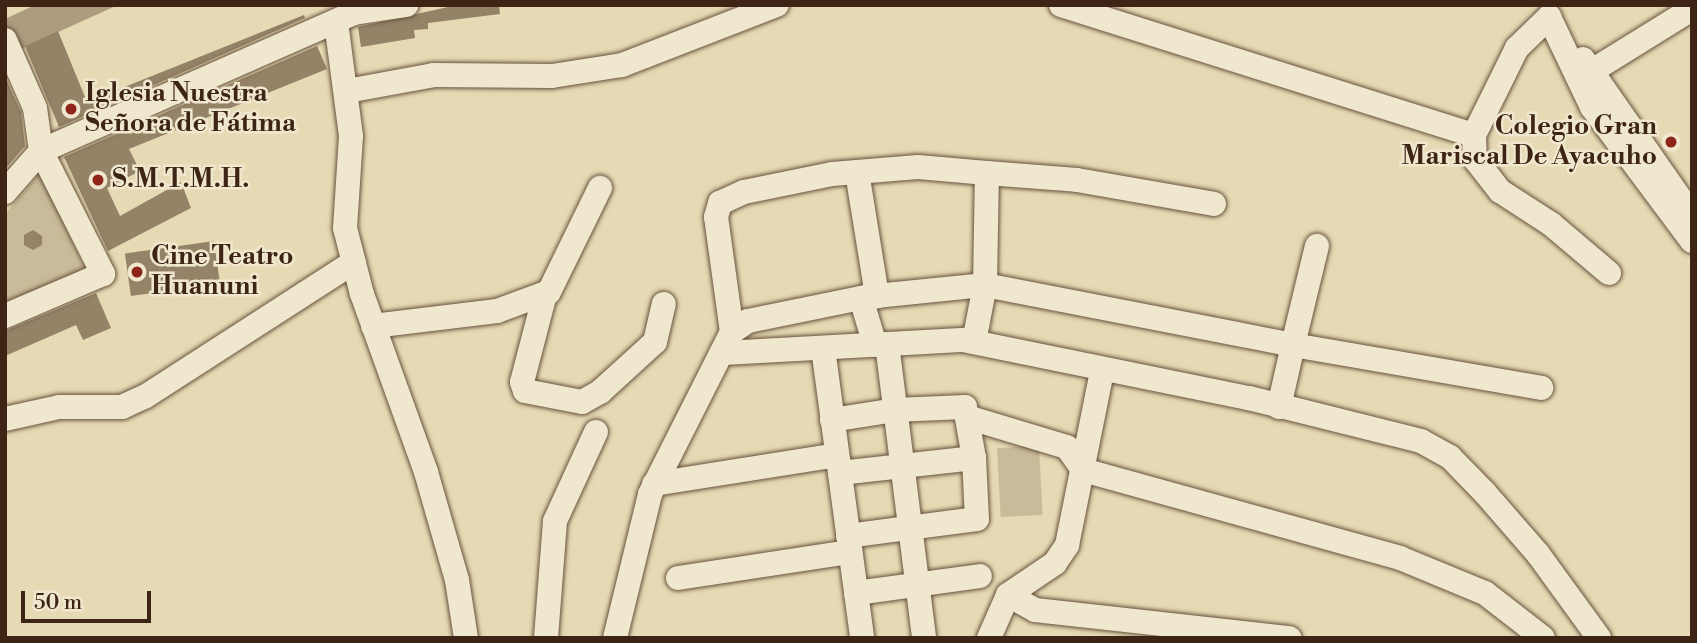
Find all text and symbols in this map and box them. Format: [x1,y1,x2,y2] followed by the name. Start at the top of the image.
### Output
[85,78,296,140] place label: Iglesia Nuestra Señora de Fátima
[63,101,79,117] marker: Iglesia Nuestra Señora de Fátima
[1401,111,1657,172] place label: Colegio Gran Mariscal De Ayacuho
[1663,134,1679,150] marker: Colegio Gran Mariscal De Ayacuho
[112,164,249,196] place label: S.M.T.M.H.
[90,172,106,188] marker: S.M.T.M.H.
[151,241,294,302] place label: Cine Teatro Huanuni
[129,264,145,280] marker: Cine Teatro Huanuni
[24,576,154,620] scale bar
[34,590,82,616] text: 50 m

